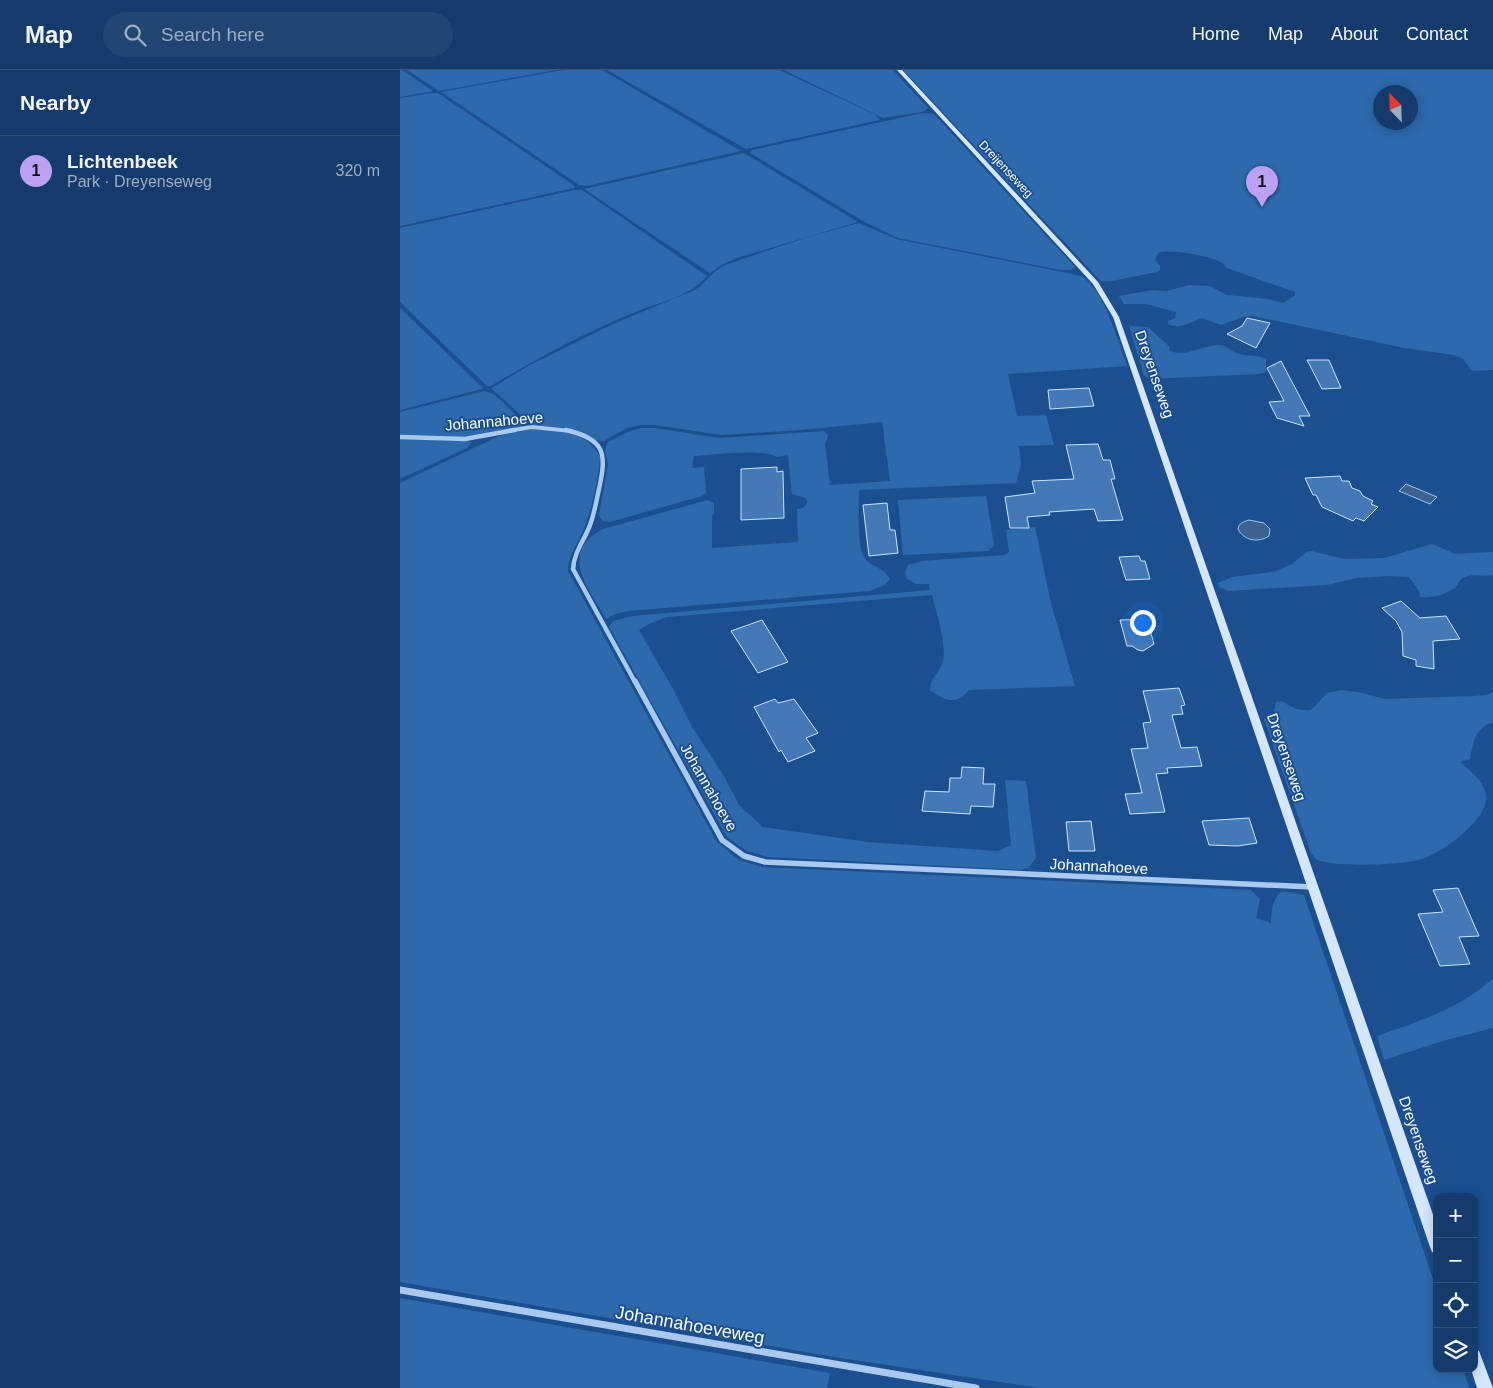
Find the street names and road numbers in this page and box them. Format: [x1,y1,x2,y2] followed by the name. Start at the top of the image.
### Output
[976,138,1036,200] street label: Dreijenseweg
[1132,328,1178,420] street label: Dreyenseweg
[444,408,544,434] street label: Johannahoeve
[1264,711,1310,803] street label: Dreyenseweg
[677,740,741,834] street label: Johannahoeve
[1049,855,1149,877] street label: Johannahoeve
[1396,1094,1442,1186] street label: Dreyenseweg
[614,1302,766,1348] street label: Johannahoeveweg

